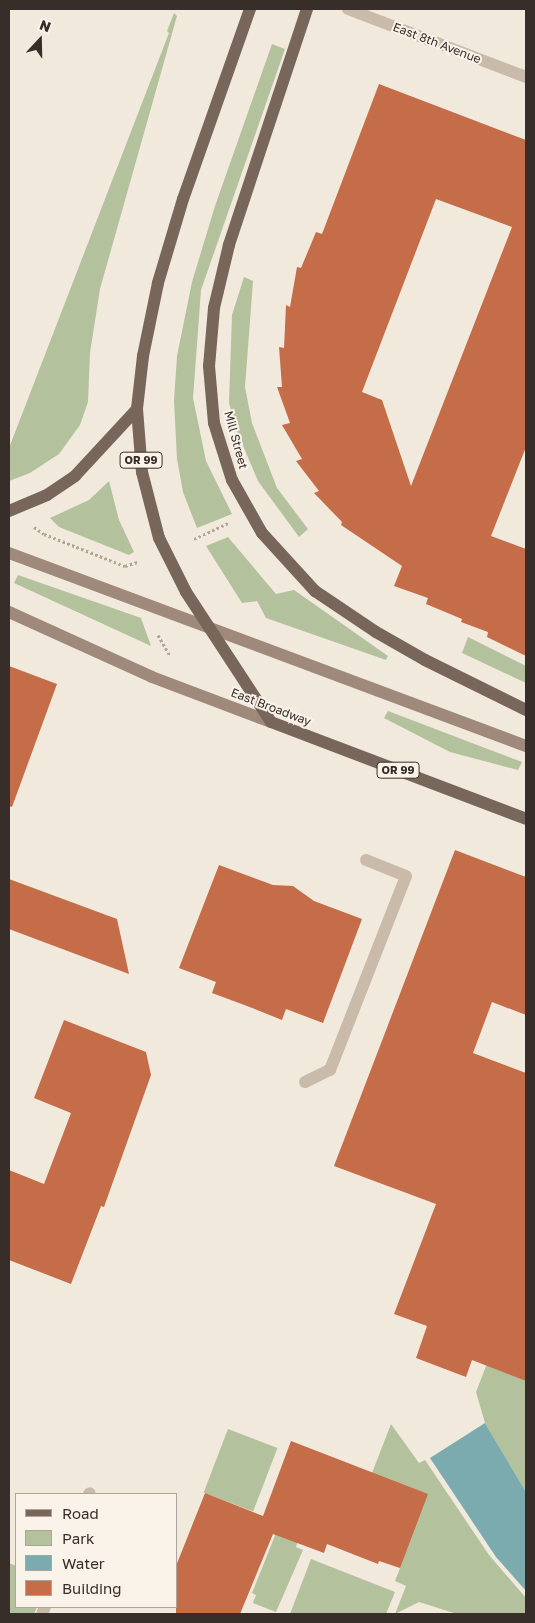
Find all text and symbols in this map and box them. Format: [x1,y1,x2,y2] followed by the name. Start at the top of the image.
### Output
[15,15,65,65] north arrow
[38,16,54,35] text: N
[391,20,483,66] street label: East 8th Avenue
[221,409,251,471] street label: Mill Street
[118,452,164,468] road number: OR 99
[229,685,313,729] street label: East Broadway
[376,762,420,778] road number: OR 99
[15,1493,178,1608] legend
[62,1504,99,1522] text: Road
[62,1529,94,1547] text: Park
[62,1554,105,1572] text: Water
[62,1579,122,1597] text: Building

